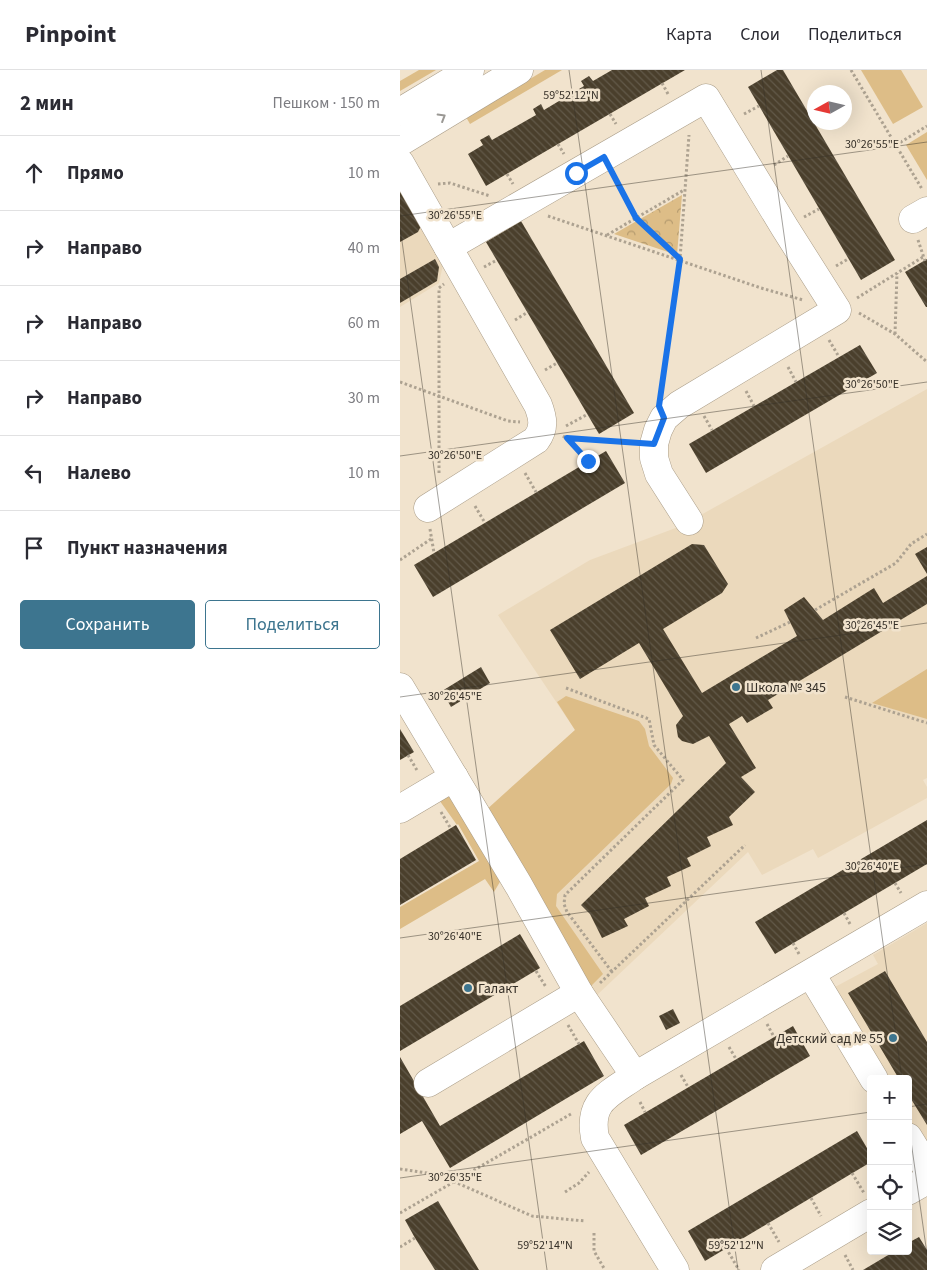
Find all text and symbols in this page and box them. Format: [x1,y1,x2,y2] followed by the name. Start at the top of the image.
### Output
[25,17,116,52] text: Pinpoint
[666,22,712,47] text: Карта
[740,22,780,47] text: Слои
[808,22,902,47] text: Поделиться
[807,85,852,130] north arrow
[543,87,599,104] text: 59°52'12"N
[20,88,74,118] text: 2 мин
[273,92,380,114] text: Пешком · 150 m
[436,114,445,123] one-way arrow
[845,136,899,153] text: 30°26'55"E
[20,159,48,187] icon: ahead
[67,160,124,187] text: Прямо
[348,162,380,184] text: 10 m
[565,162,588,185] route start
[428,207,482,224] text: 30°26'55"E
[20,234,48,262] icon: right
[67,235,142,262] text: Направо
[348,237,380,259] text: 40 m
[20,309,48,337] icon: right
[67,310,142,337] text: Направо
[348,312,380,334] text: 60 m
[845,376,899,393] text: 30°26'50"E
[20,384,48,412] icon: right
[67,385,142,412] text: Направо
[348,387,380,409] text: 30 m
[428,447,482,464] text: 30°26'50"E
[577,450,600,473] route end
[20,459,48,487] icon: left
[67,460,131,487] text: Налево
[348,462,380,484] text: 10 m
[20,534,48,562] icon: arrive
[67,535,228,562] text: Пункт назначения
[20,600,195,649] button: Сохранить
[205,600,380,649] button: Поделиться
[845,617,899,634] text: 30°26'45"E
[746,678,826,698] place label: Школа № 345
[730,681,742,693] marker: Школа № 345
[428,688,482,705] text: 30°26'45"E
[845,858,899,875] text: 30°26'40"E
[428,928,482,945] text: 30°26'40"E
[478,979,519,999] place label: Галакт
[462,982,474,994] marker: Галакт
[776,1029,883,1049] place label: Детский сад № 55
[887,1032,899,1044] marker: Детский сад № 55
[867,1075,912,1255] map controls
[867,1075,912,1120] button: +
[867,1120,912,1165] button: −
[867,1165,912,1210] button: locate
[428,1169,482,1186] text: 30°26'35"E
[867,1210,912,1255] button: layers
[517,1237,573,1254] text: 59°52'14"N
[708,1237,764,1254] text: 59°52'12"N

